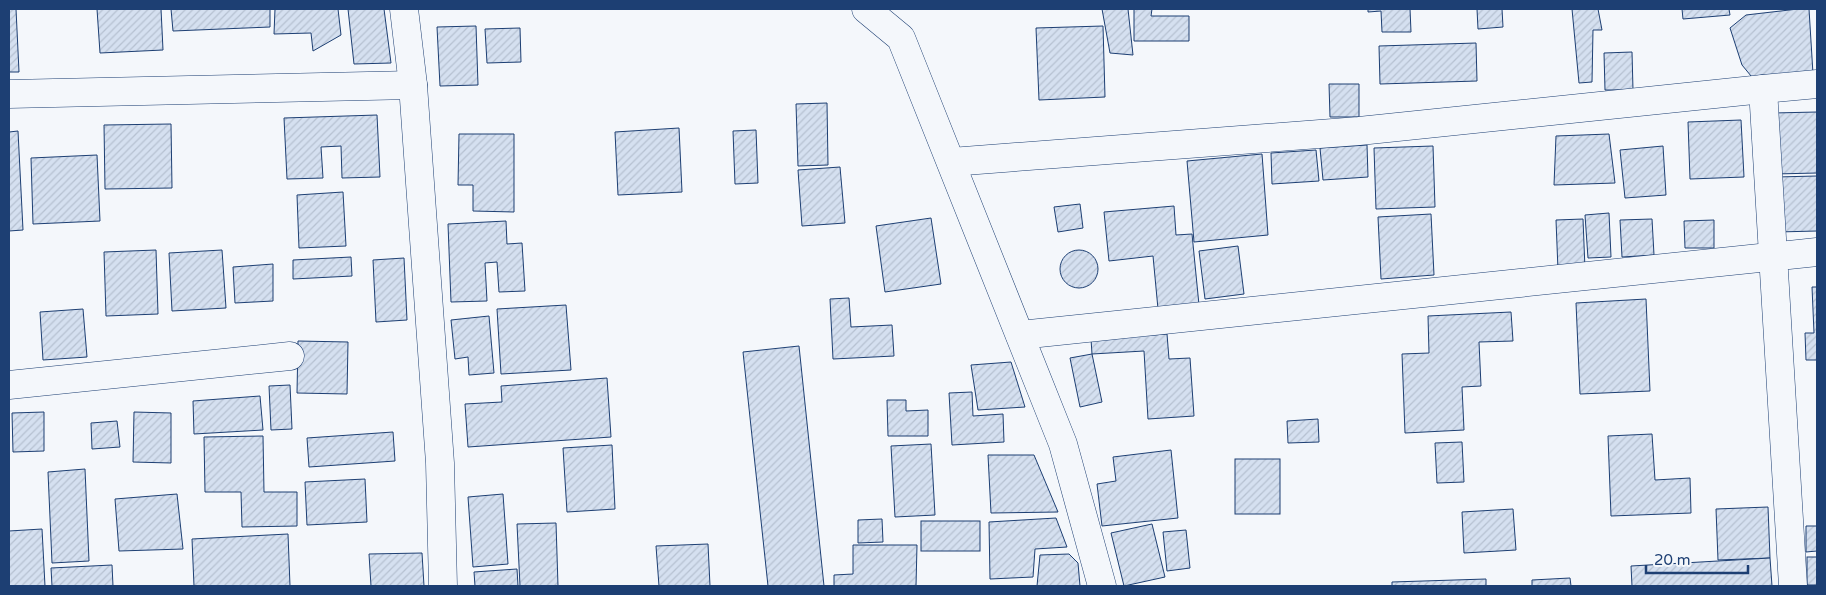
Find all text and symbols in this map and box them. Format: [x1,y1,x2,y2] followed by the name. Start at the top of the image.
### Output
[1646,542,1748,574] scale bar
[1654,551,1691,569] text: 20 m

